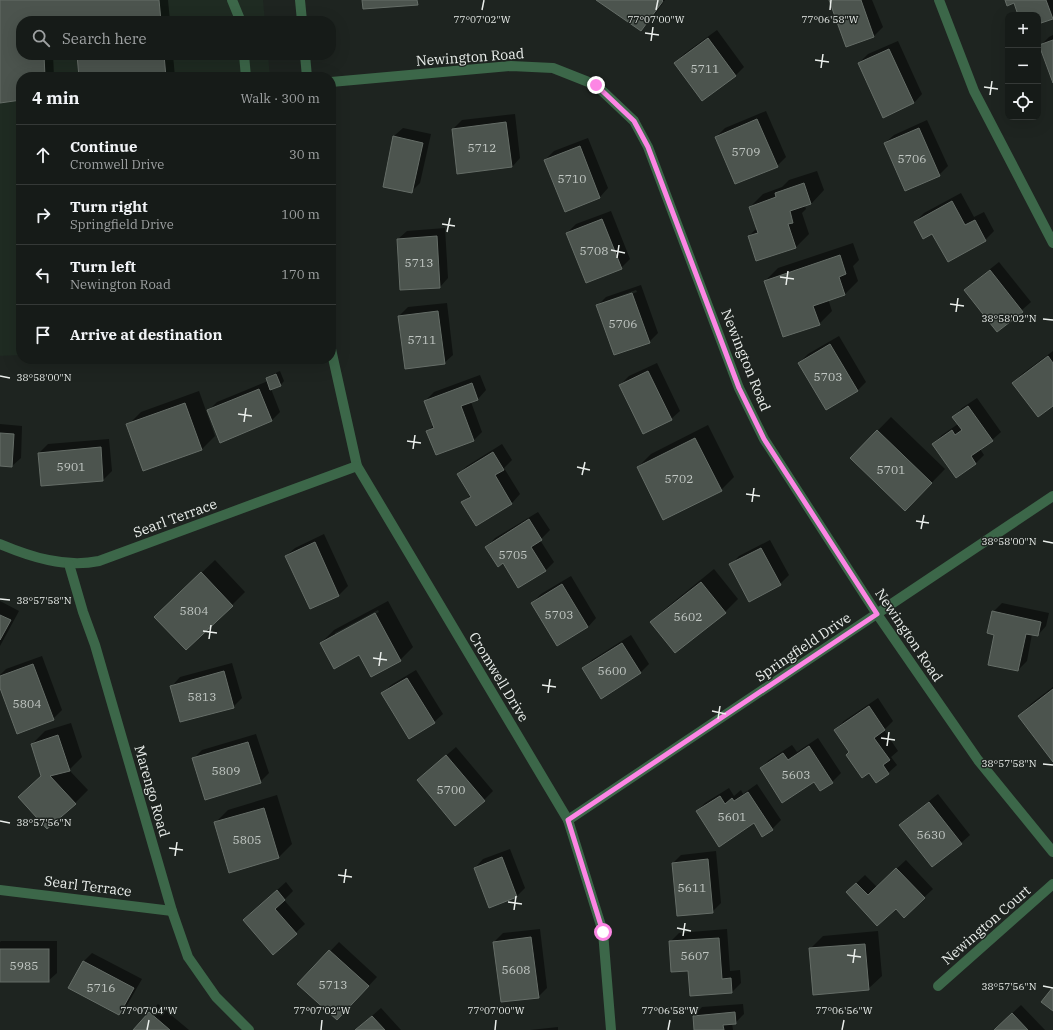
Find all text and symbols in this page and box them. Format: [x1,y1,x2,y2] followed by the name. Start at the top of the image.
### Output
[1005,12,1041,120] map controls
[1005,12,1041,48] button: +
[453,13,511,26] text: 77°07'02"W
[627,13,685,26] text: 77°07'00"W
[801,13,859,26] text: 77°06'58"W
[16,16,336,60] search box
[30,27,52,49] icon: search
[62,29,147,48] text: Search here
[415,44,525,70] street label: Newington Road
[1005,48,1041,84] button: −
[691,61,719,76] house number: 5711
[587,76,605,94] route end
[1005,84,1041,120] button: locate
[32,87,80,109] text: 4 min
[241,90,320,107] text: Walk · 300 m
[70,137,137,156] text: Continue
[468,140,496,155] house number: 5712
[32,144,54,166] icon: ahead
[732,144,760,159] house number: 5709
[289,146,320,163] text: 30 m
[898,151,926,166] house number: 5706
[70,156,164,173] text: Cromwell Drive
[558,171,586,186] house number: 5710
[70,197,148,216] text: Turn right
[32,204,54,226] icon: right
[281,206,320,223] text: 100 m
[70,216,174,233] text: Springfield Drive
[580,243,608,258] house number: 5708
[405,255,433,270] house number: 5713
[70,257,136,276] text: Turn left
[32,264,54,286] icon: left
[281,266,320,283] text: 170 m
[70,276,171,293] text: Newington Road
[717,306,775,414] street label: Newington Road
[982,312,1037,325] text: 38°58'02"N
[609,316,637,331] house number: 5706
[32,324,54,346] icon: arrive
[70,325,222,344] text: Arrive at destination
[408,332,436,347] house number: 5711
[814,369,842,384] house number: 5703
[17,371,72,384] text: 38°58'00"N
[57,459,85,474] house number: 5901
[877,462,905,477] house number: 5701
[665,471,693,486] house number: 5702
[131,495,219,541] street label: Searl Terrace
[982,535,1037,548] text: 38°58'00"N
[499,547,527,562] house number: 5705
[871,585,947,685] street label: Newington Road
[17,594,72,607] text: 38°57'58"N
[180,603,208,618] house number: 5804
[545,607,573,622] house number: 5703
[752,608,854,686] street label: Springfield Drive
[674,609,702,624] house number: 5602
[465,629,533,725] street label: Cromwell Drive
[598,663,626,678] house number: 5600
[188,689,216,704] house number: 5813
[13,696,41,711] house number: 5804
[130,743,174,839] street label: Marengo Road
[982,757,1037,770] text: 38°57'58"N
[212,763,240,778] house number: 5809
[782,767,810,782] house number: 5603
[437,782,465,797] house number: 5700
[718,809,746,824] house number: 5601
[17,816,72,829] text: 38°57'56"N
[917,827,945,842] house number: 5630
[233,832,261,847] house number: 5805
[43,872,133,900] street label: Searl Terrace
[678,880,706,895] house number: 5611
[938,881,1034,969] street label: Newington Court
[594,923,612,941] route start
[681,948,709,963] house number: 5607
[10,958,38,973] house number: 5985
[502,962,530,977] house number: 5608
[319,977,347,992] house number: 5713
[87,980,115,995] house number: 5716
[982,980,1037,993] text: 38°57'56"N
[120,1004,178,1017] text: 77°07'04"W
[293,1004,351,1017] text: 77°07'02"W
[467,1004,525,1017] text: 77°07'00"W
[641,1004,699,1017] text: 77°06'58"W
[815,1004,873,1017] text: 77°06'56"W

